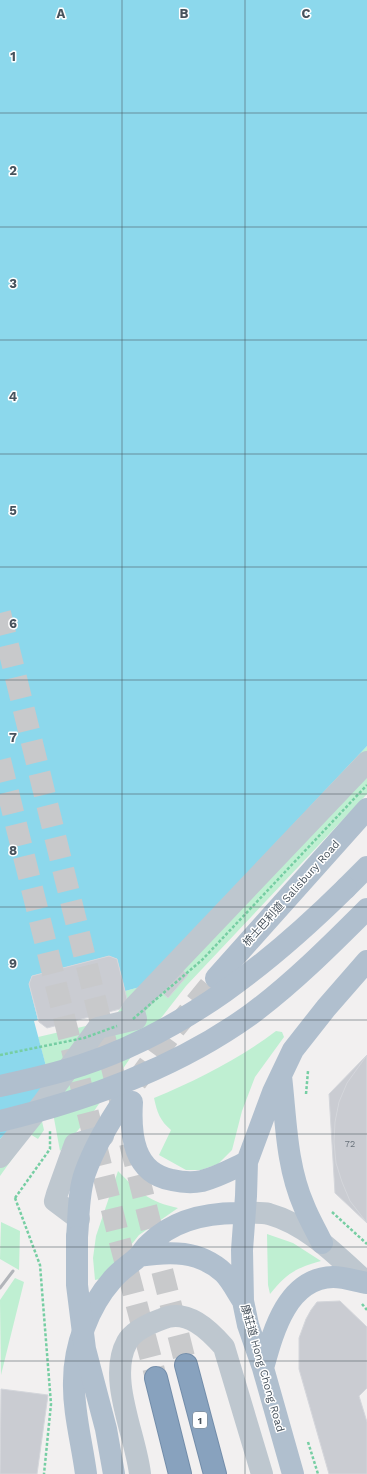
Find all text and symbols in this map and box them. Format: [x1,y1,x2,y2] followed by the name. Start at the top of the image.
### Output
[57,6,66,21] text: A
[180,6,189,21] text: B
[302,6,311,21] text: C
[10,49,16,64] text: 1
[9,163,17,178] text: 2
[9,276,17,291] text: 3
[9,389,18,404] text: 4
[9,503,17,518] text: 5
[9,616,17,631] text: 6
[9,730,17,745] text: 7
[240,838,342,949] street label: 梳士巴利道 Salisbury Road
[9,843,17,858] text: 8
[9,956,17,971] text: 9
[345,1139,355,1149] house number: 72
[238,1303,287,1433] street label: 康莊道 Hong Chong Road
[193,1412,207,1428] road number: 1

